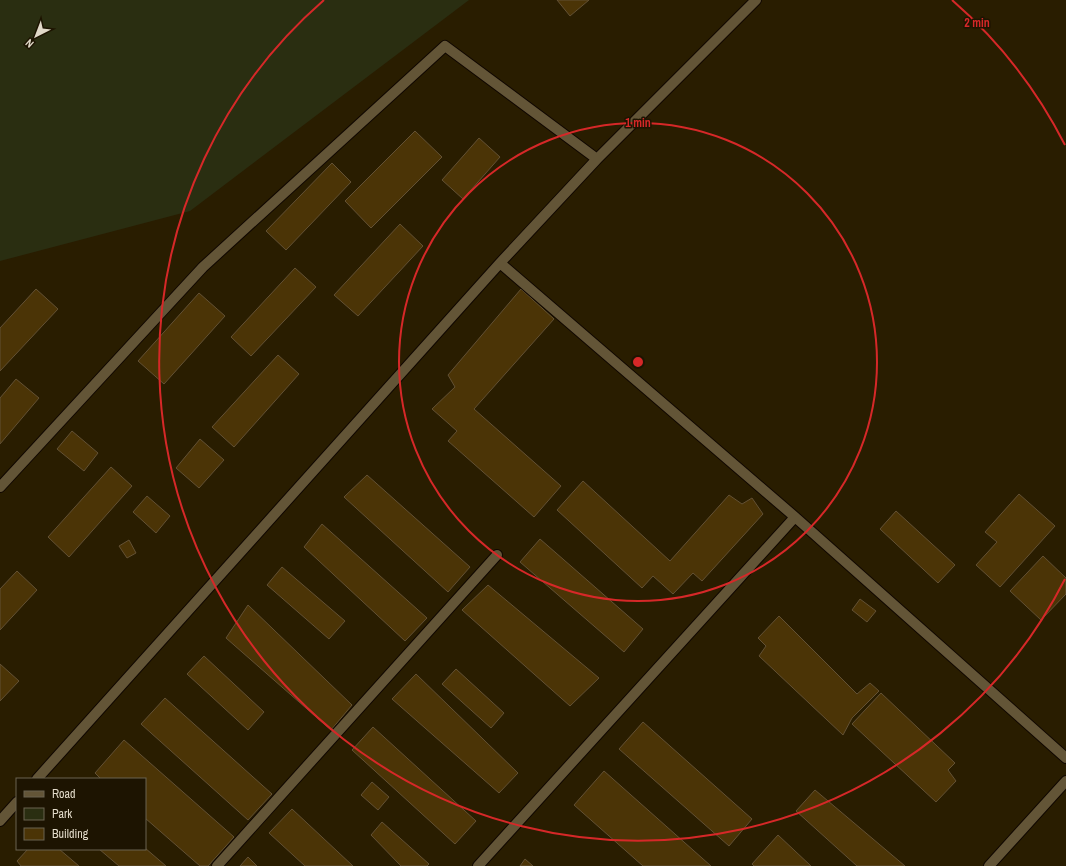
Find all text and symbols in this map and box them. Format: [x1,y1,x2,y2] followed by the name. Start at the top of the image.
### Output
[964,15,990,31] text: 2 min
[16,16,56,56] north arrow
[22,36,36,51] text: N
[625,115,651,131] text: 1 min
[631,355,645,369] centre of rings
[16,778,146,850] legend
[52,786,76,802] text: Road
[52,806,72,822] text: Park
[52,826,89,842] text: Building

